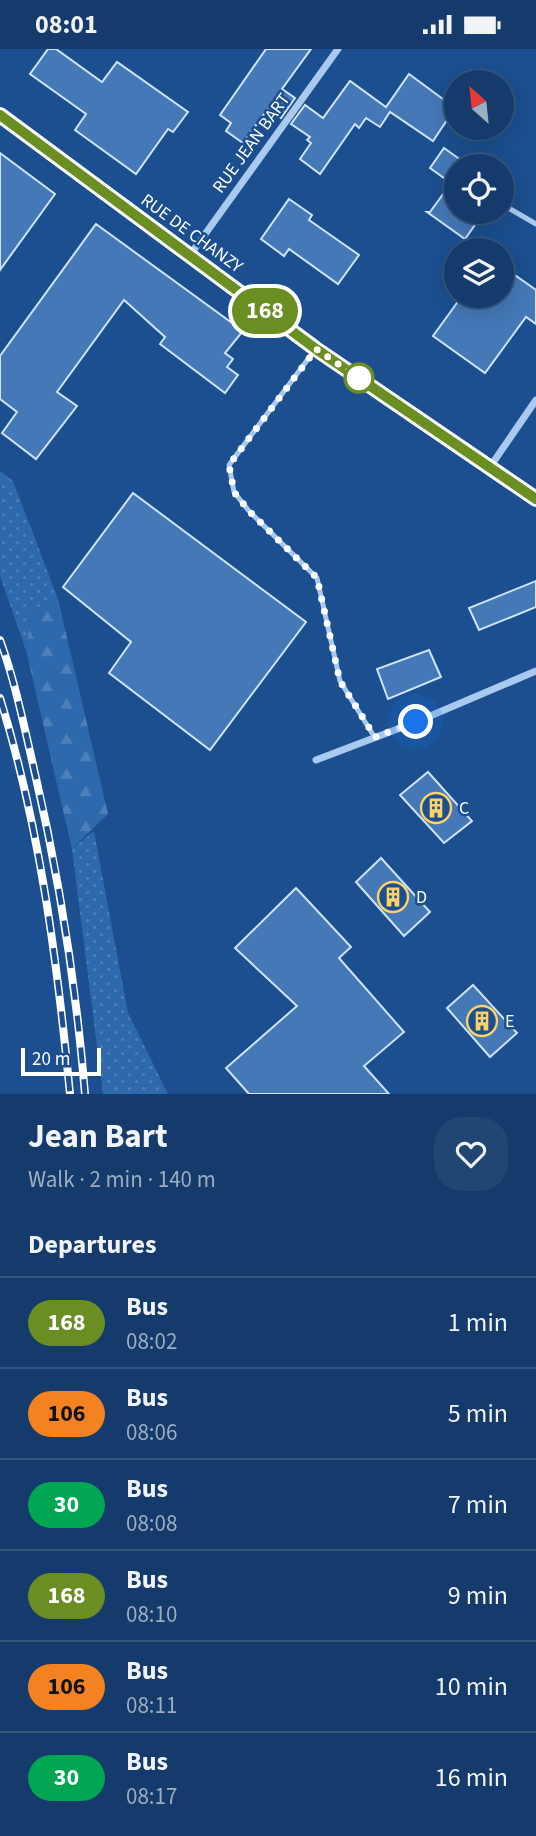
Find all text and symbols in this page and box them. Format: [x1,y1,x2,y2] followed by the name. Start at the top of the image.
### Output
[35,6,98,43] text: 08:01
[444,70,514,140] north arrow
[444,70,514,308] map controls
[207,88,296,198] street label: RUE JEAN BART
[444,154,514,224] button: locate
[136,188,248,279] street label: RUE DE CHANZY
[444,238,514,308] button: layers
[225,288,305,334] line badge: 168
[246,293,284,328] text: 168
[344,363,374,393] unlabelled marker
[398,704,433,739] your location
[419,791,453,825] building icon: C
[459,796,469,821] place label: C
[376,880,410,914] building icon: D
[416,885,427,910] place label: D
[465,1004,499,1038] building icon: E
[505,1009,515,1034] place label: E
[21,1045,102,1077] scale bar
[32,1046,70,1073] text: 20 m
[28,1113,168,1160] text: Jean Bart
[434,1117,508,1191] button: heart
[28,1163,216,1196] text: Walk · 2 min · 140 m
[28,1226,156,1263] text: Departures
[126,1288,168,1325] text: Bus
[448,1304,508,1341] text: 1 min
[47,1305,86,1340] text: 168
[126,1325,177,1358] text: 08:02
[126,1379,168,1416] text: Bus
[448,1395,508,1432] text: 5 min
[47,1396,86,1431] text: 106
[126,1416,177,1449] text: 08:06
[126,1470,168,1507] text: Bus
[448,1486,508,1523] text: 7 min
[54,1487,79,1522] text: 30
[126,1507,177,1540] text: 08:08
[126,1561,168,1598] text: Bus
[448,1577,508,1614] text: 9 min
[47,1578,86,1613] text: 168
[126,1598,177,1631] text: 08:10
[126,1652,168,1689] text: Bus
[435,1668,508,1705] text: 10 min
[47,1669,86,1704] text: 106
[126,1689,177,1722] text: 08:11
[126,1743,168,1780] text: Bus
[435,1759,508,1796] text: 16 min
[54,1760,79,1795] text: 30
[126,1780,177,1813] text: 08:17

